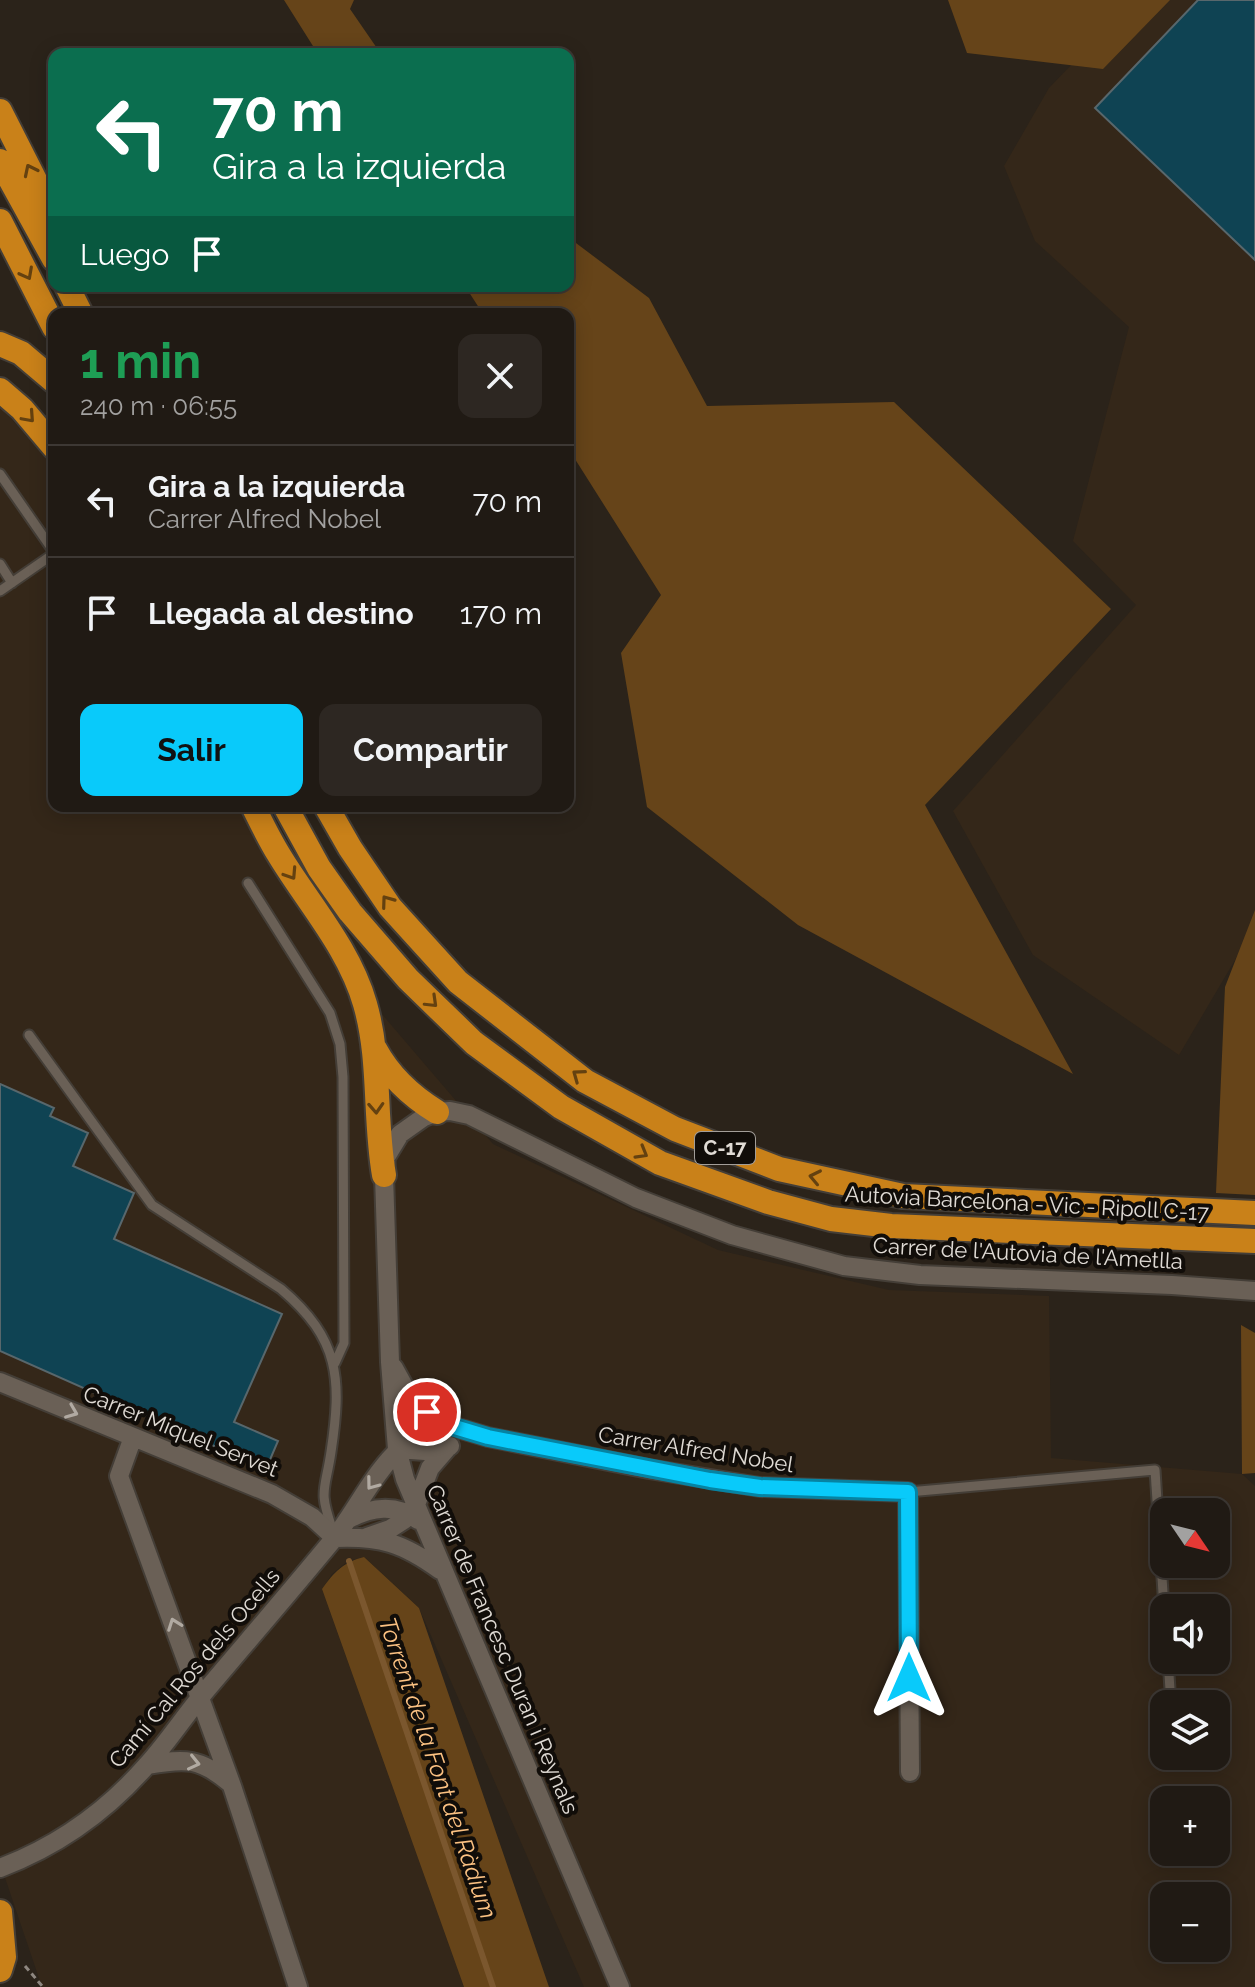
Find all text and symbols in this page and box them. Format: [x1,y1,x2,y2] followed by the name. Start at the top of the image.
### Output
[212,78,343,144] text: 70 m
[80,80,184,184] icon: left
[212,145,506,187] text: Gira a la izquierda
[24,164,40,179] one-way arrow
[185,232,229,276] icon: arrive
[80,237,169,272] text: Luego
[18,266,33,281] one-way arrow
[80,333,201,389] text: 1 min
[458,334,542,418] button: close
[80,391,237,421] text: 240 m · 06:55
[19,407,33,422] one-way arrow
[148,469,405,504] text: Gira a la izquierda
[80,479,124,523] icon: left
[472,484,542,519] text: 70 m
[148,504,381,534] text: Carrer Alfred Nobel
[80,591,124,635] icon: arrive
[148,596,414,631] text: Llegada al destino
[460,596,542,631] text: 170 m
[80,704,303,796] button: Salir
[319,704,542,796] button: Compartir
[282,865,297,879] one-way arrow
[382,895,396,909] one-way arrow
[423,993,437,1007] one-way arrow
[572,1070,586,1085] one-way arrow
[368,1102,385,1115] one-way arrow
[695,1132,755,1164] road number: C-17
[633,1143,648,1159] one-way arrow
[809,1169,823,1186] one-way arrow
[844,1180,1210,1226] street label: Autovia Barcelona - Vic - Ripoll C-17
[872,1232,1184,1274] street label: Carrer de l'Autovia de l'Ametlla
[393,1378,461,1446] pin
[80,1380,283,1482] street label: Carrer Miquel Servet
[405,1390,449,1434] icon: arrive
[64,1402,78,1419] one-way arrow
[597,1421,795,1477] street label: Carrer Alfred Nobel
[367,1476,381,1490] one-way arrow
[422,1480,584,1818] street label: Carrer de Francesc Duran i Reynals
[1150,1498,1230,1578] north arrow
[1150,1498,1230,1962] map controls
[103,1563,285,1773] street label: Camí Cal Ros dels Ocells
[1150,1594,1230,1674] button: sound
[373,1614,503,1922] water label: Torrent de la Font del Ràdium
[167,1618,184,1632] one-way arrow
[867,1636,951,1720] position arrow
[1150,1690,1230,1770] button: layers
[186,1754,200,1771] one-way arrow
[1150,1786,1230,1866] button: +
[1150,1882,1230,1962] button: −

